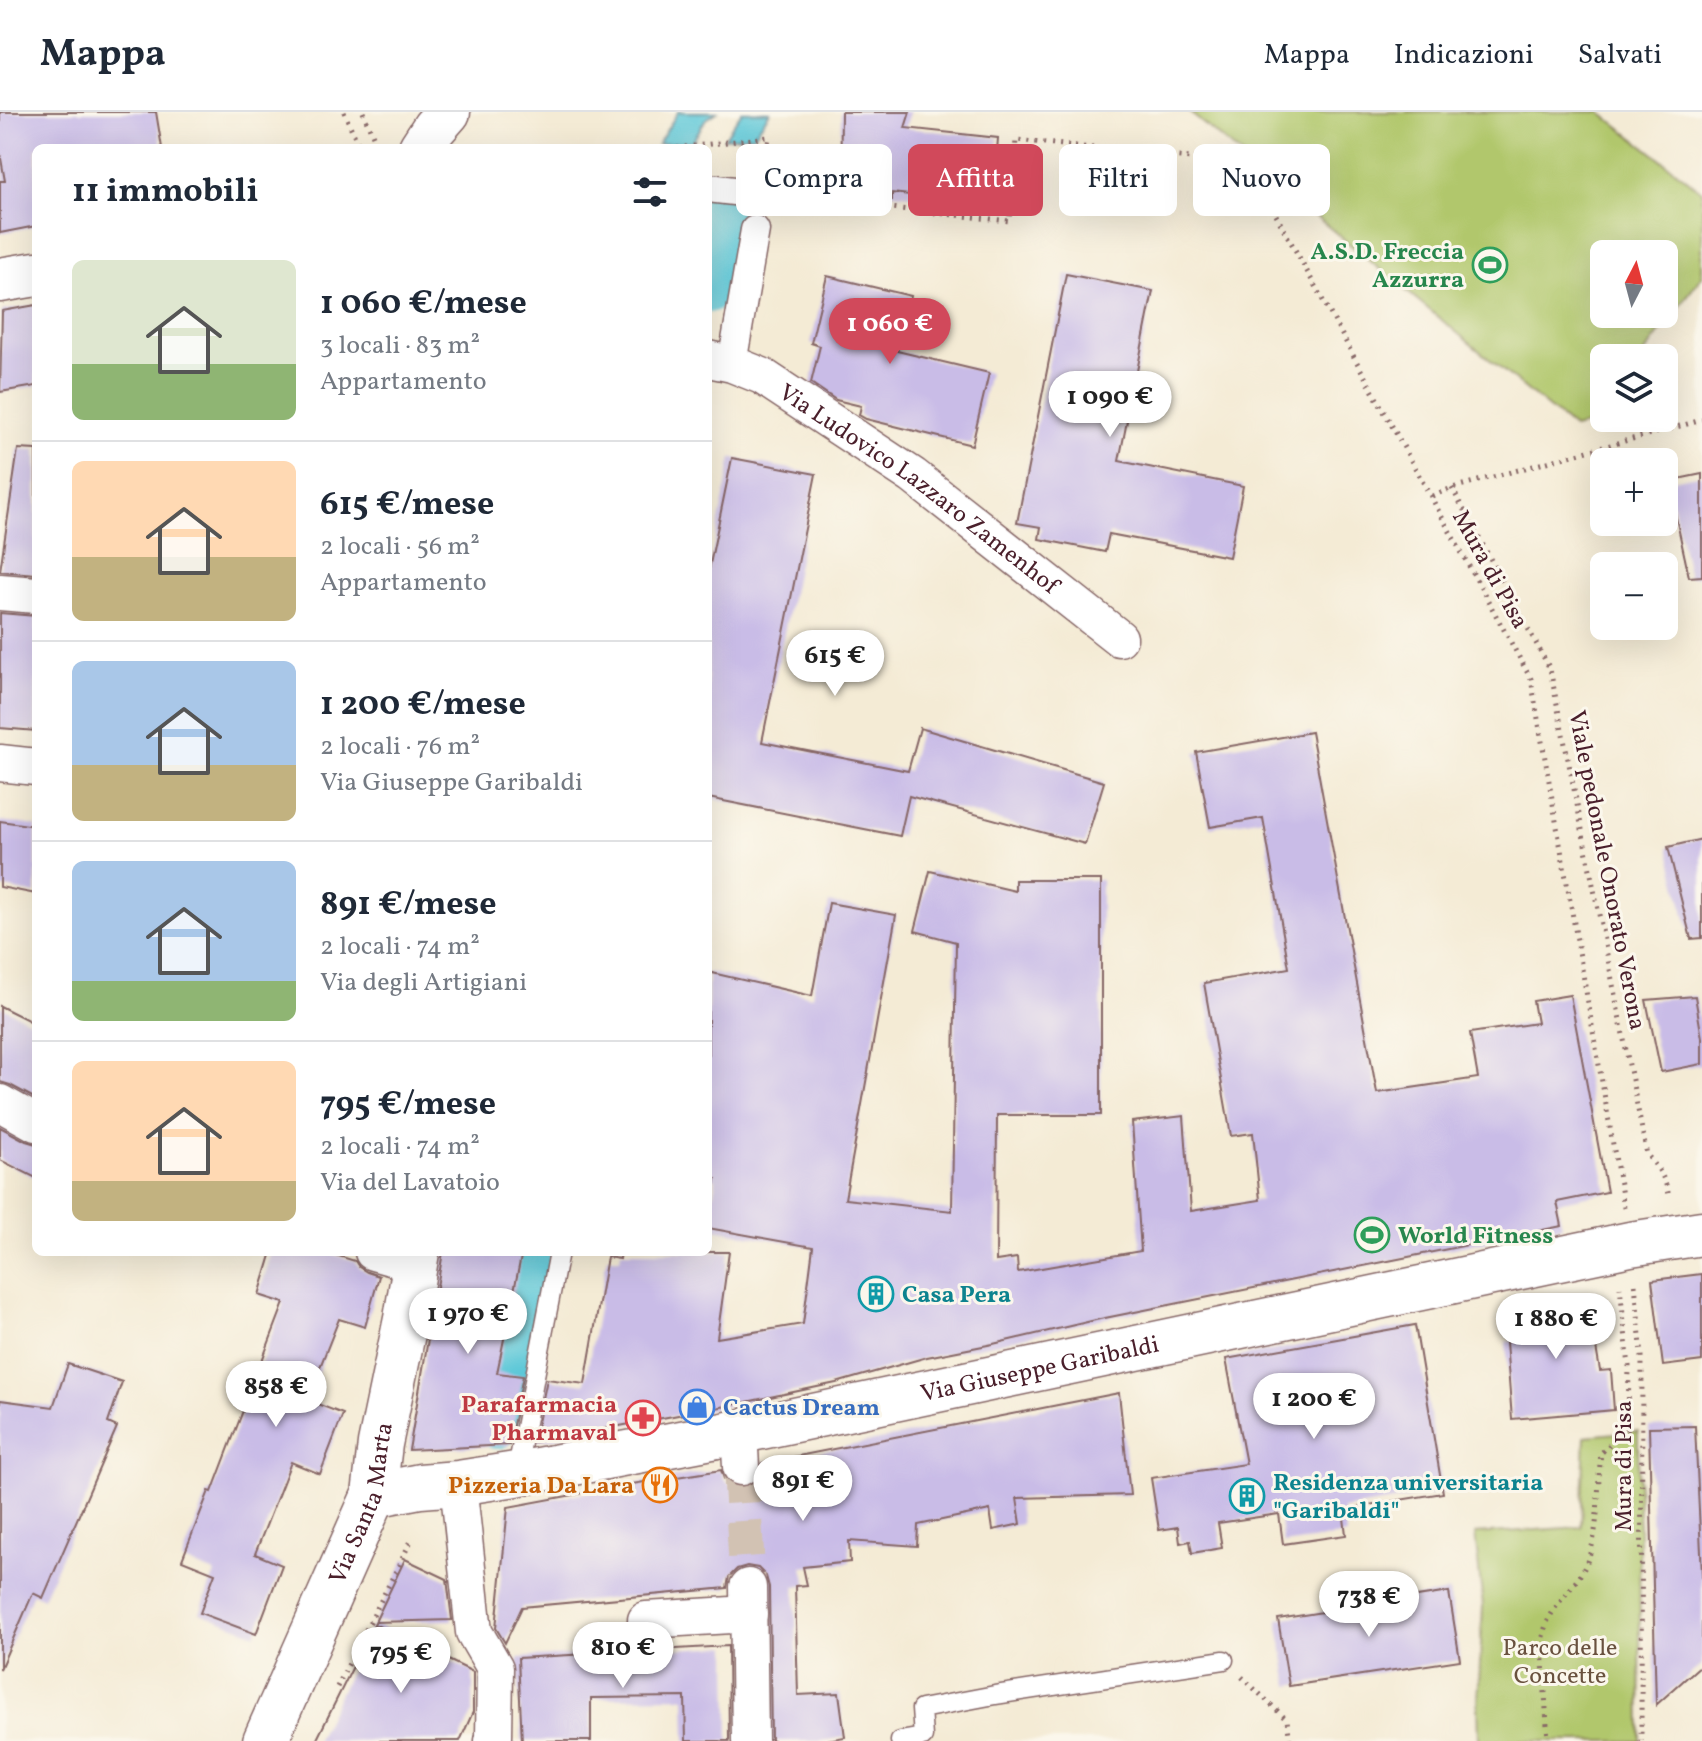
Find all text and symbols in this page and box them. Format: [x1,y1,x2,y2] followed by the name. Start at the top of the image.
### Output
[40,29,166,82] text: Mappa
[1264,36,1350,75] text: Mappa
[1394,36,1534,75] text: Indicazioni
[1578,36,1662,75] text: Salvati
[736,144,892,216] chip: Compra
[908,144,1043,216] chip: Affitta
[1059,144,1177,216] chip: Filtri
[1193,144,1330,216] chip: Nuovo
[72,169,258,216] text: 11 immobili
[628,170,672,214] icon: filters
[1311,236,1464,298] place label: A.S.D. Freccia Azzurra
[1590,240,1678,328] north arrow
[1590,240,1678,640] map controls
[1471,246,1509,284] sports icon: A.S.D. Freccia Azzurra
[320,281,527,328] text: 1 060 €/mese
[136,292,232,388] icon: home
[816,298,964,366] pin: 1 060 €
[847,306,933,342] text: 1 060 €
[320,328,480,364] text: 3 locali · 83 m²
[1590,344,1678,432] button: layers
[320,364,487,400] text: Appartamento
[1036,371,1184,439] pin: 1 090 €
[771,377,1067,605] street label: Via Ludovico Lazzaro Zamenhof
[1067,379,1153,415] text: 1 090 €
[1590,448,1678,536] button: +
[320,482,494,529] text: 615 €/mese
[136,493,232,589] icon: home
[1443,504,1536,636] street label: Mura di Pisa
[320,529,480,565] text: 2 locali · 56 m²
[1590,552,1678,640] button: −
[320,565,487,601] text: Appartamento
[779,630,891,698] pin: 615 €
[804,638,866,674] text: 615 €
[320,682,526,729] text: 1 200 €/mese
[136,693,232,789] icon: home
[1558,708,1654,1033] street label: Viale pedonale Onorato Verona
[320,729,480,765] text: 2 locali · 76 m²
[320,765,583,801] text: Via Giuseppe Garibaldi
[320,882,497,929] text: 891 €/mese
[136,893,232,989] icon: home
[320,929,480,965] text: 2 locali · 74 m²
[320,965,527,1001] text: Via degli Artigiani
[320,1082,496,1129] text: 795 €/mese
[136,1093,232,1189] icon: home
[320,1129,480,1165] text: 2 locali · 74 m²
[320,1165,500,1201] text: Via del Lavatoio
[1353,1216,1391,1254] sports icon: World Fitness
[1398,1220,1553,1254] place label: World Fitness
[857,1275,895,1313] building icon: Casa Pera
[902,1279,1011,1313] place label: Casa Pera
[394,1288,542,1356] pin: 1 970 €
[1482,1293,1630,1361] pin: 1 880 €
[427,1296,509,1332] text: 1 970 €
[1514,1301,1598,1337] text: 1 880 €
[918,1329,1162,1412] street label: Via Giuseppe Garibaldi
[220,1361,332,1429] pin: 858 €
[244,1369,308,1405] text: 858 €
[1240,1373,1388,1441] pin: 1 200 €
[1271,1381,1357,1417] text: 1 200 €
[678,1388,716,1426] shop icon: Cactus Dream
[461,1389,617,1451] place label: Parafarmacia Pharmaval
[723,1392,880,1426] place label: Cactus Dream
[624,1399,662,1437] pharmacy icon: Parafarmacia Pharmaval
[1608,1400,1642,1532] street label: Mura di Pisa
[322,1419,403,1590] street label: Via Santa Marta
[747,1455,859,1523] pin: 891 €
[771,1463,835,1499] text: 891 €
[641,1466,679,1504] restaurant icon: Pizzeria Da Lara
[1273,1467,1543,1529] place label: Residenza universitaria "Garibaldi"
[448,1470,634,1504] place label: Pizzeria Da Lara
[1228,1477,1266,1515] building icon: Residenza universitaria "Garibaldi"
[1313,1571,1425,1639] pin: 738 €
[1337,1579,1401,1615] text: 738 €
[567,1622,679,1690] pin: 810 €
[345,1627,457,1695] pin: 795 €
[590,1630,656,1666] text: 810 €
[1503,1632,1617,1694] park label: Parco delle Concette
[370,1635,433,1671] text: 795 €

